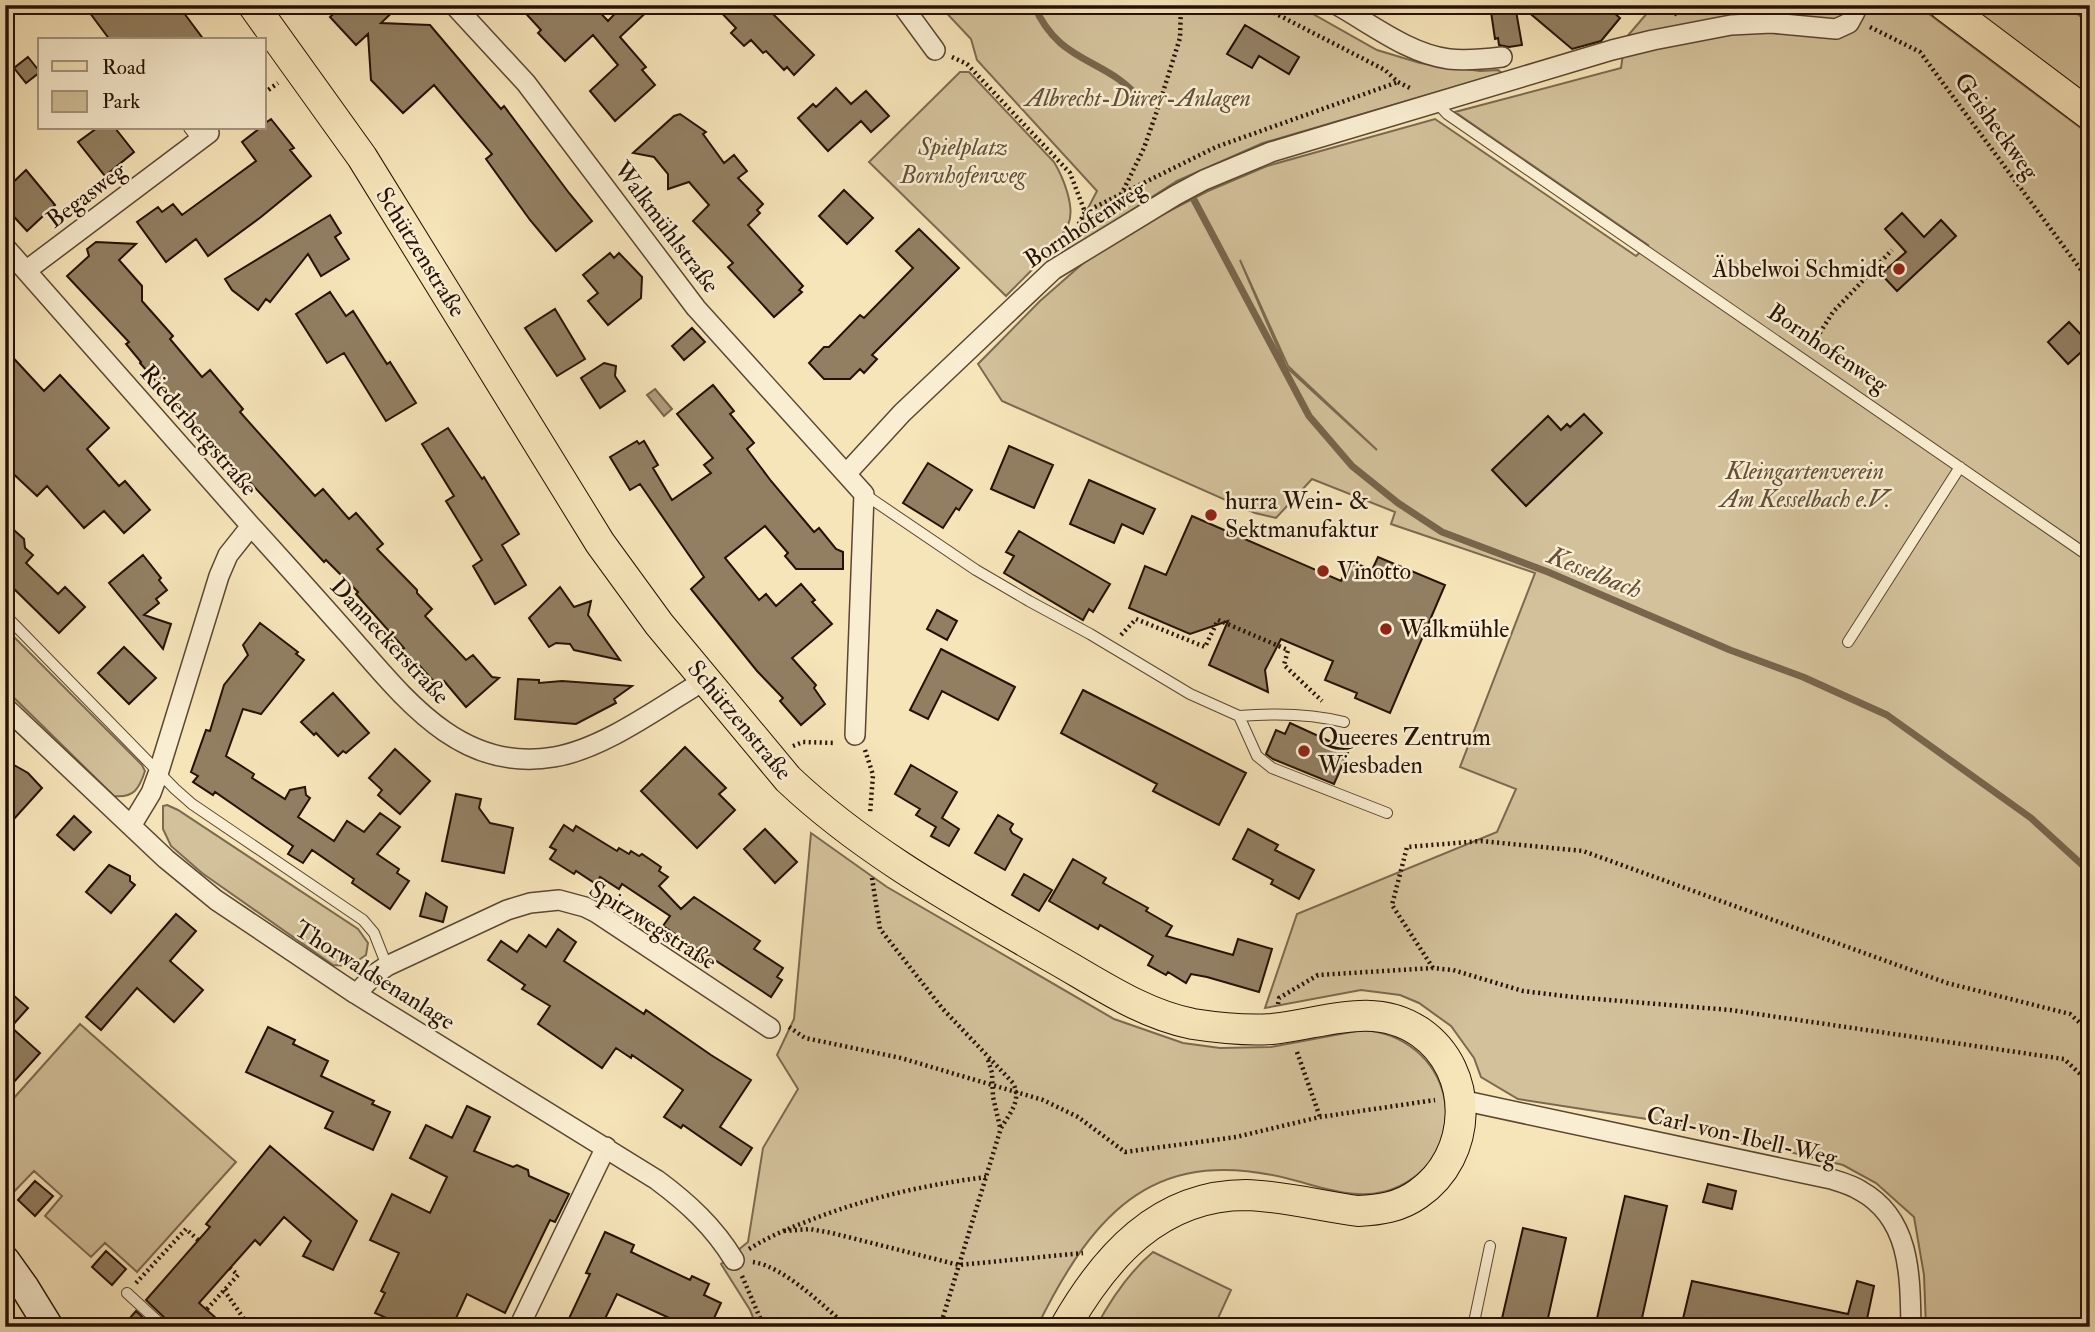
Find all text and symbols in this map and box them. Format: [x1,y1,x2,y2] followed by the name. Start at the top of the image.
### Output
[38,38,266,130] legend
[102,54,147,81] text: Road
[1947,67,2047,187] street label: Geisheckweg
[1022,83,1251,114] park label: Albrecht-Dürer-Anlagen
[102,88,140,115] text: Park
[899,132,1027,191] park label: Spielplatz Bornhofenweg
[606,154,726,299] street label: Walkmühlstraße
[40,155,133,236] street label: Begasweg
[1019,173,1153,275] street label: Bornhofenweg
[368,182,473,323] street label: Schützenstraße
[1712,254,1885,285] place label: Äbbelwoi Schmidt
[1891,261,1907,277] marker: Äbbelwoi Schmidt
[1761,297,1895,401] street label: Bornhofenweg
[133,358,264,503] street label: Riederbergstraße
[1717,456,1892,515] park label: Kleingartenverein Am Kesselbach e.V.
[1225,486,1379,545] place label: hurra Wein- & Sektmanufaktur
[1203,507,1219,523] marker: hurra Wein- & Sektmanufaktur
[1541,539,1646,606] water label: Kesselbach
[1337,556,1411,587] place label: Vinotto
[1315,563,1331,579] marker: Vinotto
[323,572,456,711] street label: Danneckerstraße
[1399,614,1509,645] place label: Walkmühle
[1378,621,1394,637] marker: Walkmühle
[680,654,799,787] street label: Schützenstraße
[1317,722,1491,781] place label: Queeres Zentrum Wiesbaden
[1296,743,1312,759] marker: Queeres Zentrum Wiesbaden
[583,874,723,977] street label: Spitzwegstraße
[288,914,461,1037] street label: Thorwaldsenanlage
[1644,1099,1841,1174] street label: Carl-von-Ibell-Weg

